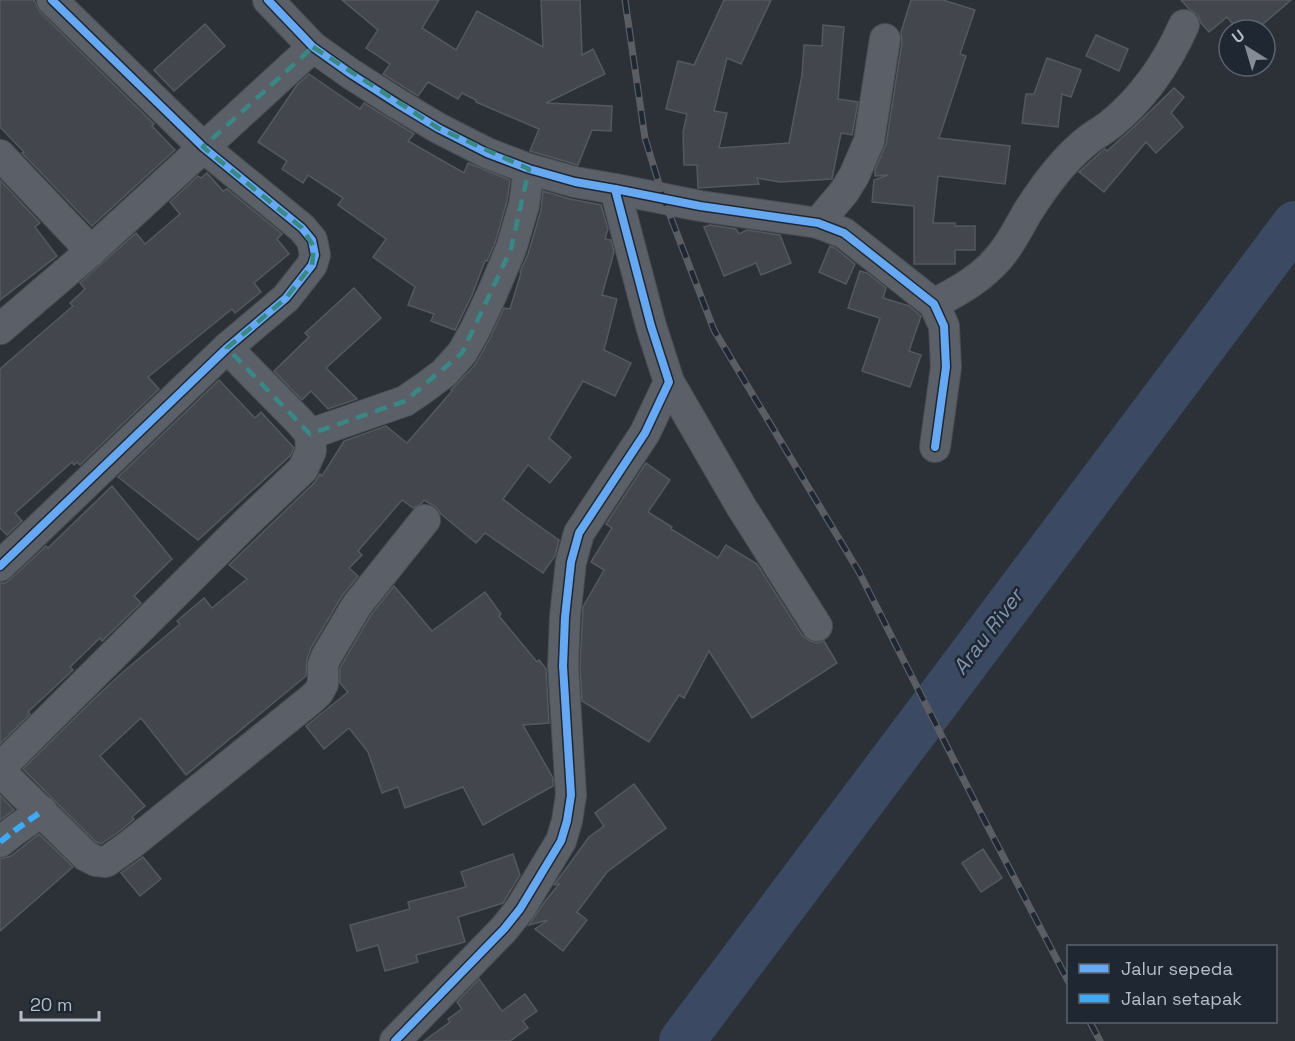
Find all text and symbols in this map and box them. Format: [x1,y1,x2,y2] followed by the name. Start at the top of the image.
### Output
[1217,18,1277,78] north arrow
[1228,25,1249,48] text: U
[947,582,1030,680] water label: Arau River
[1067,945,1277,1023] legend
[1121,957,1233,980] text: Jalur sepeda
[21,984,99,1022] scale bar
[1121,987,1242,1010] text: Jalan setapak
[30,993,73,1016] text: 20 m

